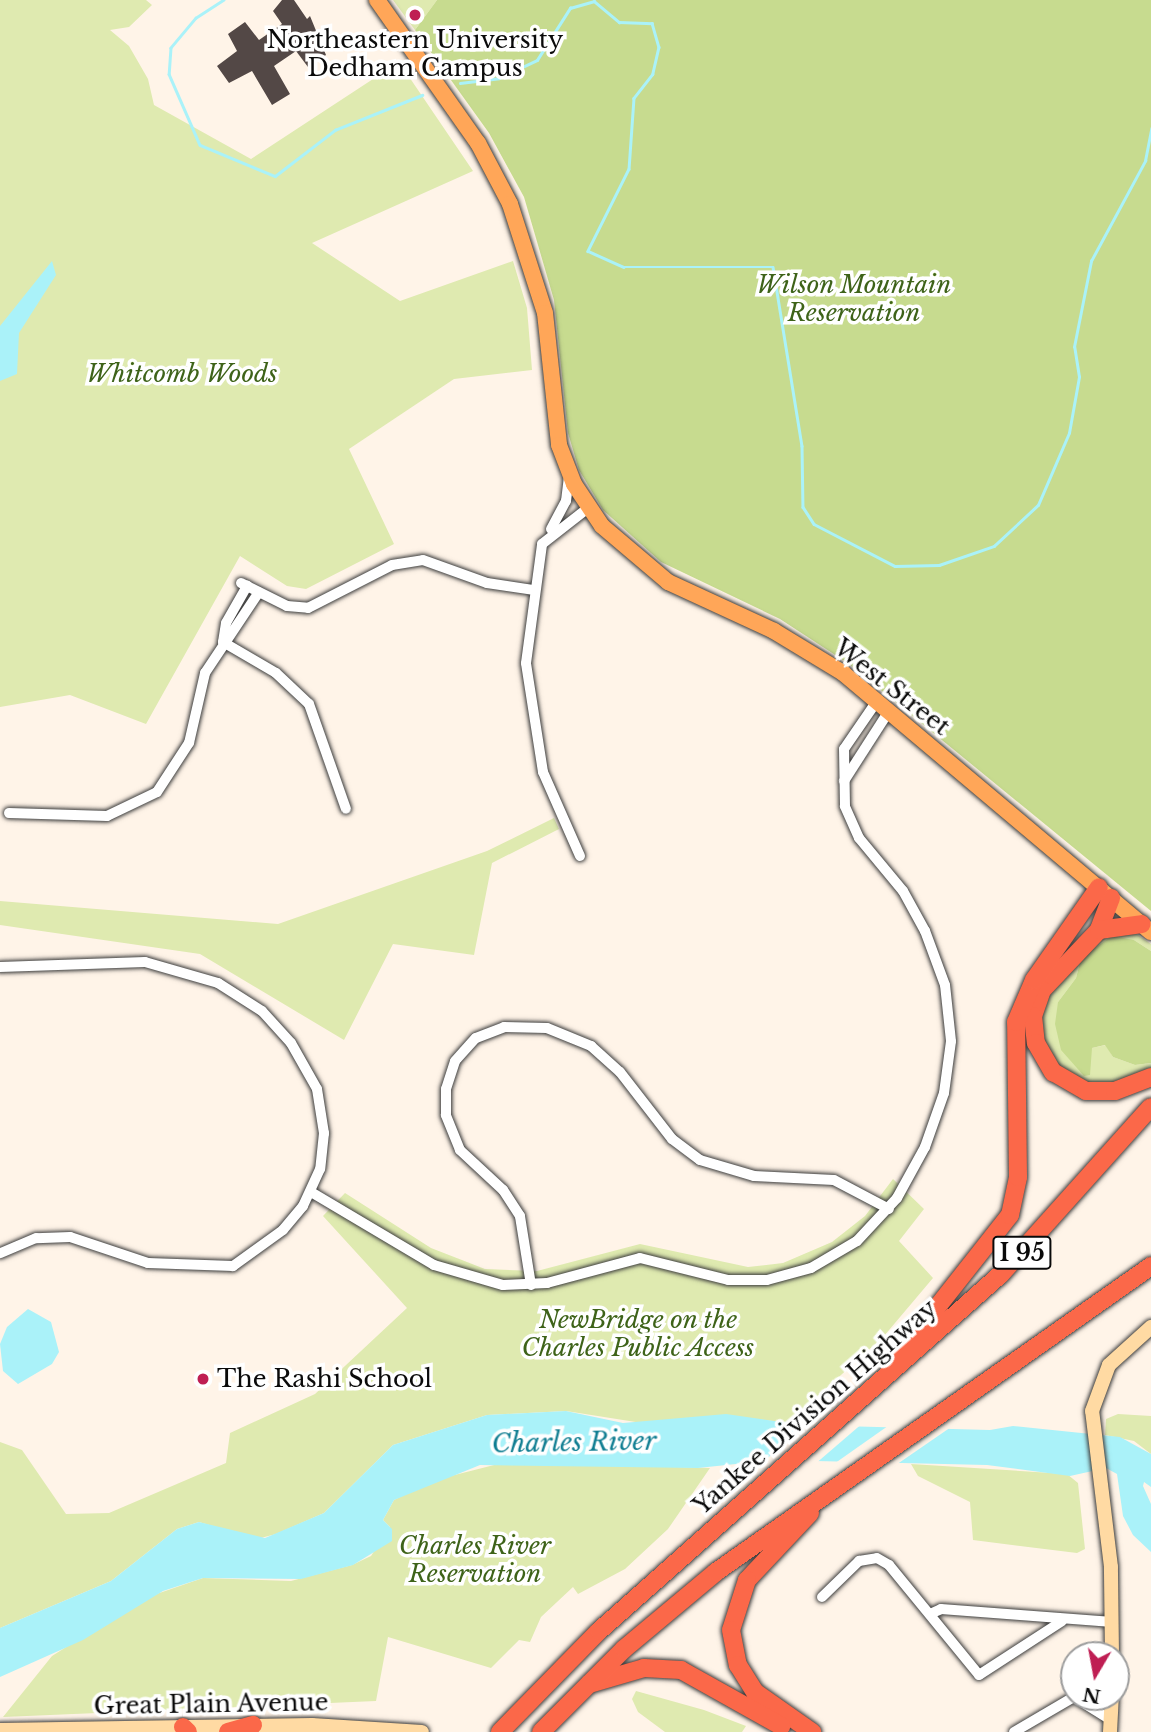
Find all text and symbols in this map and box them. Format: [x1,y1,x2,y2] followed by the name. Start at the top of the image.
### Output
[407,7,423,23] marker: Northeastern University Dedham Campus
[267,26,563,82] place label: Northeastern University Dedham Campus
[756,271,952,327] park label: Wilson Mountain Reservation
[87,360,277,388] park label: Whitcomb Woods
[828,633,956,741] street label: West Street
[992,1234,1052,1272] road number: I 95
[688,1294,942,1520] street label: Yankee Division Highway
[521,1306,755,1362] park label: NewBridge on the Charles Public Access
[217,1365,432,1393] place label: The Rashi School
[195,1371,211,1387] marker: The Rashi School
[491,1426,657,1460] water label: Charles River
[399,1532,551,1588] park label: Charles River Reservation
[1060,1641,1130,1711] north arrow
[1081,1682,1102,1708] text: N
[93,1688,329,1720] street label: Great Plain Avenue

